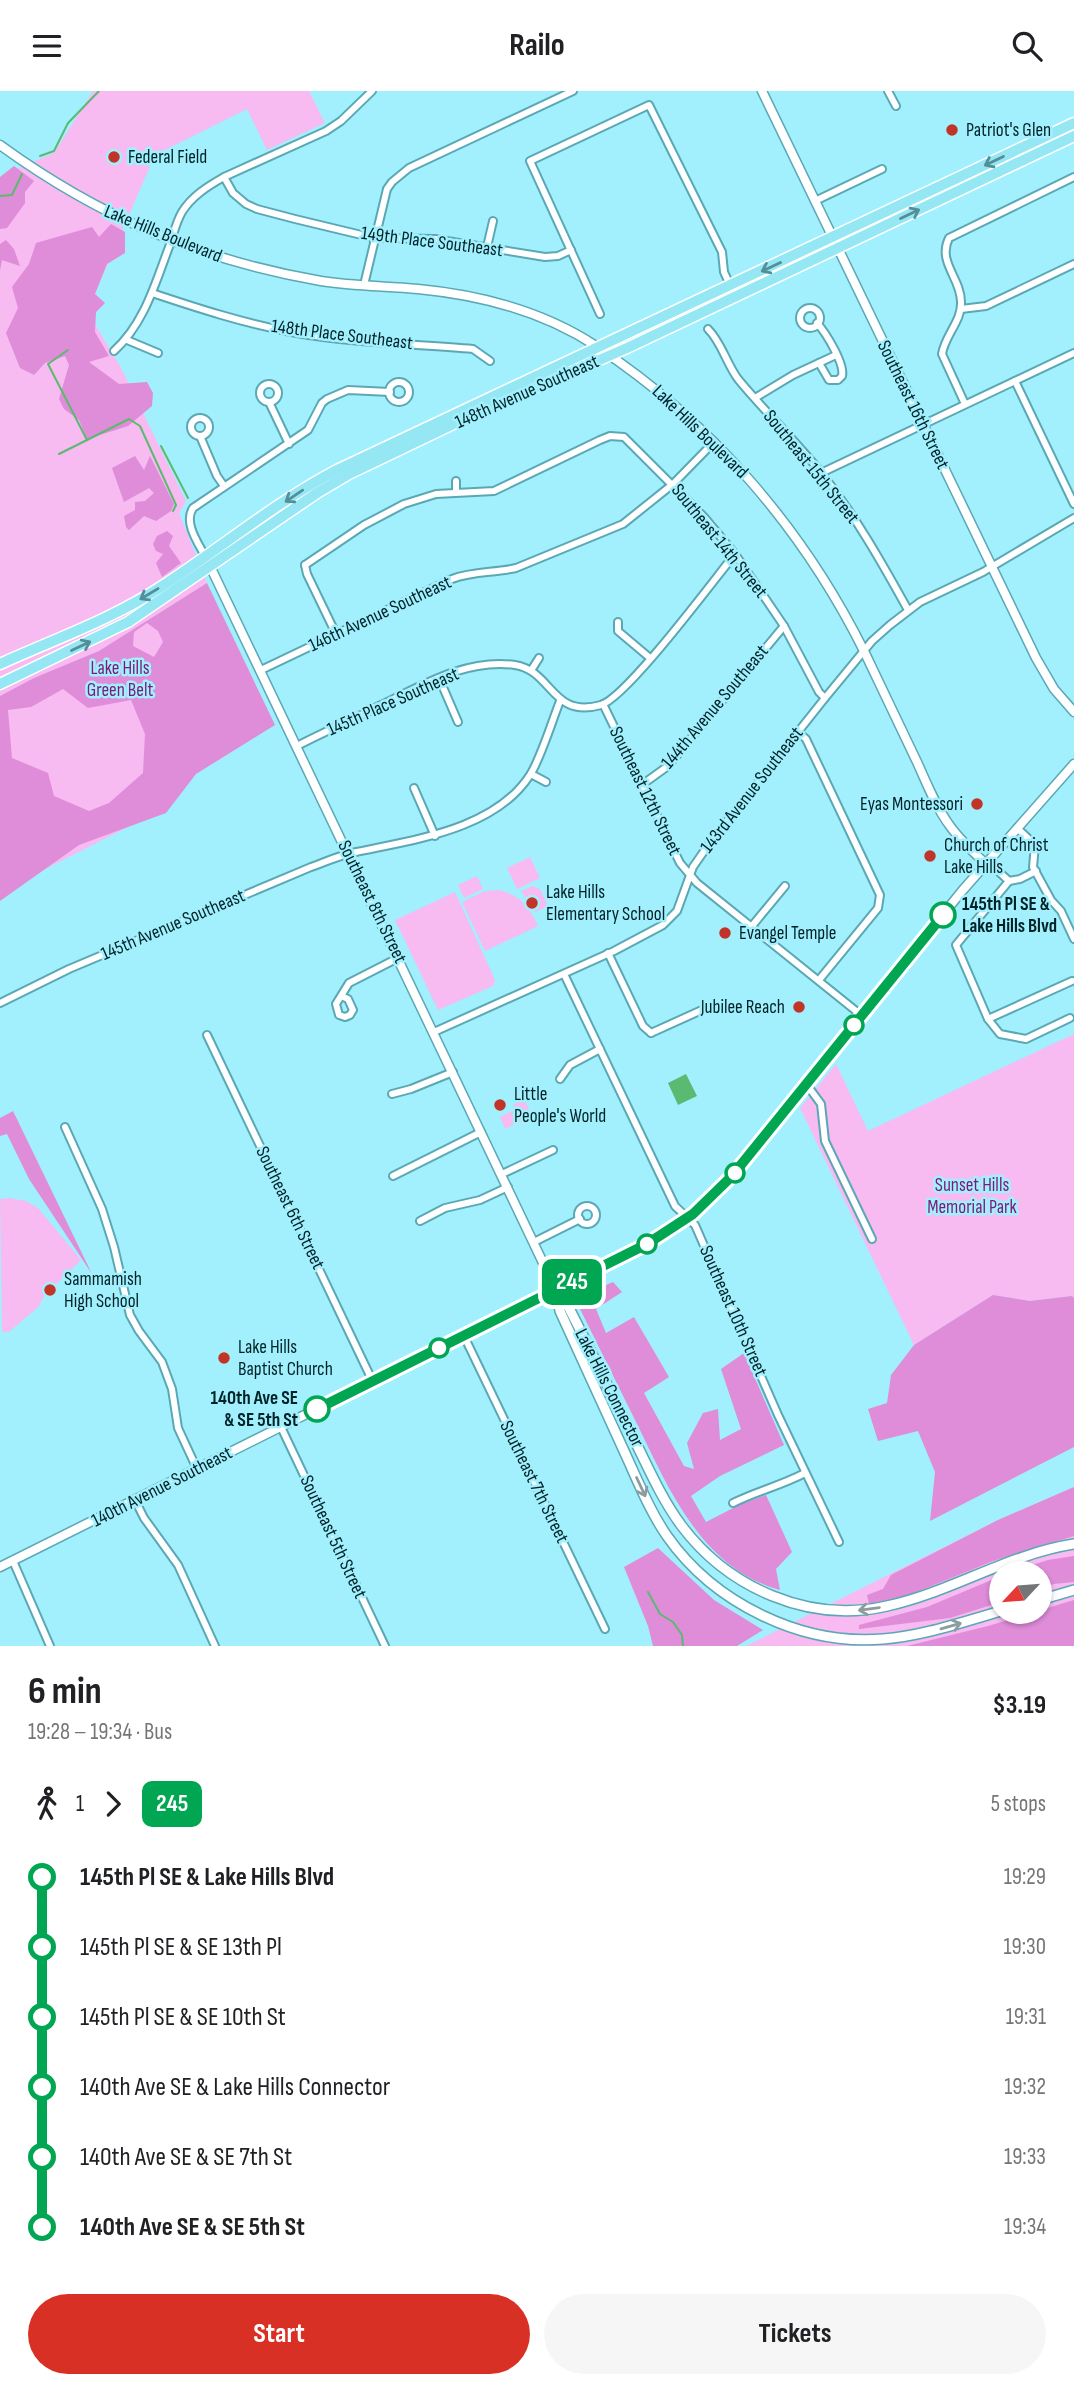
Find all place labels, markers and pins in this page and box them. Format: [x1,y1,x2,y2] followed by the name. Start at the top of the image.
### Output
[966,119,1051,142] place label: Patriot's Glen
[944,122,960,138] marker: Patriot's Glen
[128,146,207,169] place label: Federal Field
[106,149,122,165] marker: Federal Field
[860,793,963,816] place label: Eyas Montessori
[969,796,985,812] marker: Eyas Montessori
[944,834,1049,879] place label: Church of Christ Lake Hills
[922,848,938,864] marker: Church of Christ Lake Hills
[546,881,665,926] place label: Lake Hills Elementary School
[962,893,1057,938] place label: 145th Pl SE & Lake Hills Blvd
[524,895,540,911] marker: Lake Hills Elementary School
[930,902,956,928] marker: 145th Pl SE & Lake Hills Blvd
[739,922,836,945] place label: Evangel Temple
[717,925,733,941] marker: Evangel Temple
[700,996,785,1019] place label: Jubilee Reach
[791,999,807,1015] marker: Jubilee Reach
[844,1015,864,1035] unlabelled marker
[514,1083,606,1128] place label: Little People's World
[492,1097,508,1113] marker: Little People's World
[725,1163,745,1183] unlabelled marker
[637,1234,657,1254] unlabelled marker
[64,1268,142,1313] place label: Sammamish High School
[42,1282,58,1298] marker: Sammamish High School
[238,1336,333,1381] place label: Lake Hills Baptist Church
[429,1338,449,1358] unlabelled marker
[216,1350,232,1366] marker: Lake Hills Baptist Church
[210,1387,298,1432] place label: 140th Ave SE & SE 5th St
[304,1396,330,1422] marker: 140th Ave SE & SE 5th St

